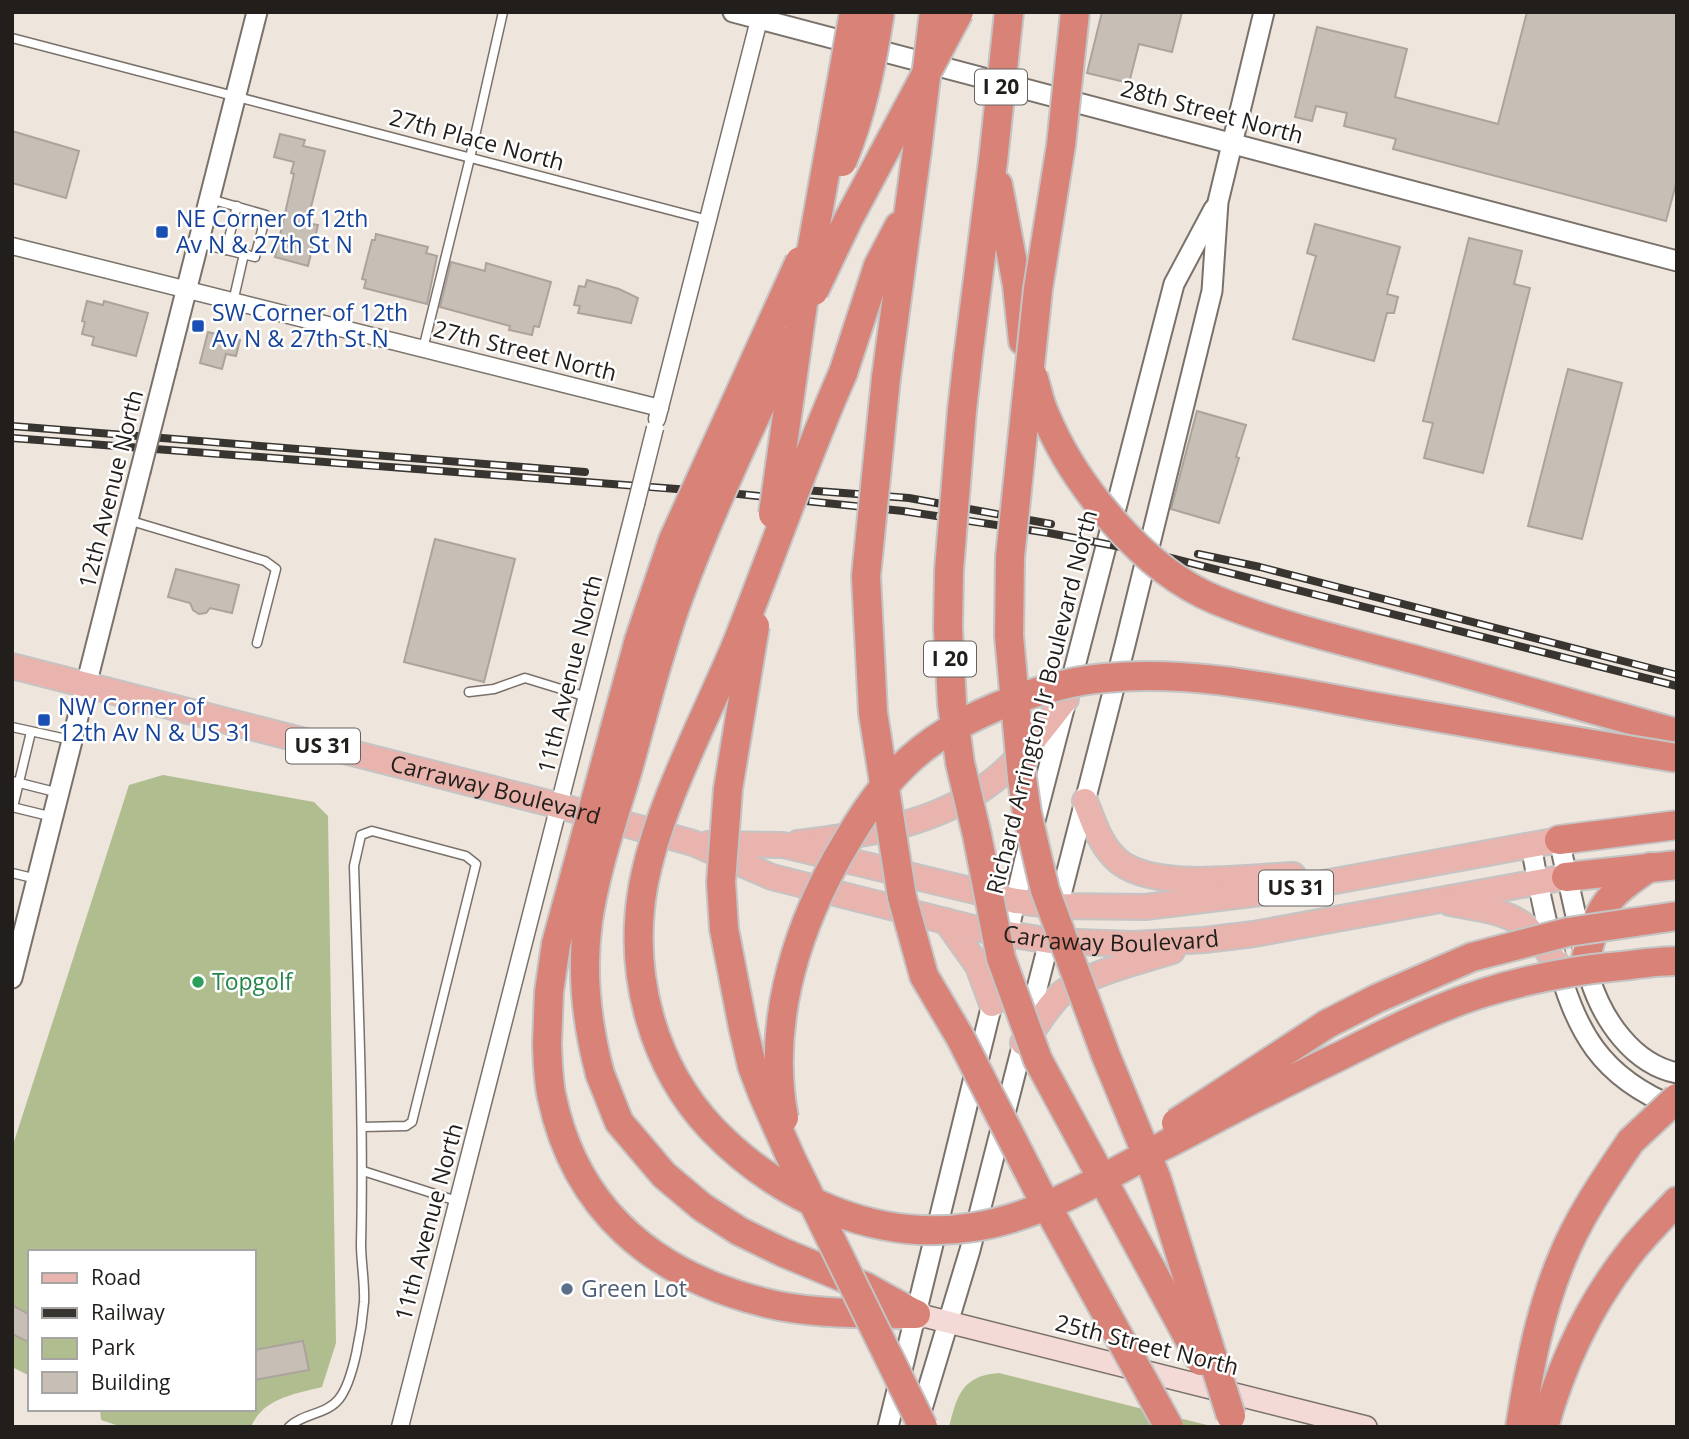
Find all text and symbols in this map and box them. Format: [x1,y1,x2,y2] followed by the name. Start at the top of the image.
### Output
[975,70,1027,104] road number: I 20
[1117,71,1307,151] street label: 28th Street North
[386,100,568,178] street label: 27th Place North
[176,202,368,260] place label: NE Corner of 12th Av N & 27th St N
[154,224,170,240] marker: NE Corner of 12th Av N & 27th St N
[212,296,408,354] place label: SW Corner of 12th Av N & 27th St N
[430,312,620,388] street label: 27th Street North
[190,318,206,334] marker: SW Corner of 12th Av N & 27th St N
[70,386,150,591] street label: 12th Avenue North
[978,506,1104,897] street label: Richard Arrington Jr Boulevard North
[529,571,609,776] street label: 11th Avenue North
[924,642,976,676] road number: I 20
[58,690,252,748] place label: NW Corner of 12th Av N & US 31
[36,712,52,728] marker: NW Corner of 12th Av N & US 31
[286,728,360,764] road number: US 31
[387,746,605,832] street label: Carraway Boulevard
[1259,870,1333,906] road number: US 31
[1001,916,1221,959] street label: Carraway Boulevard
[212,965,294,997] place label: Topgolf
[190,974,206,990] marker: Topgolf
[386,1119,470,1324] street label: 11th Avenue North
[28,1250,256,1411] legend
[91,1263,141,1291] text: Road
[581,1272,687,1304] place label: Green Lot
[559,1281,575,1297] marker: Green Lot
[91,1298,165,1326] text: Railway
[1052,1306,1242,1382] street label: 25th Street North
[91,1333,135,1361] text: Park
[91,1368,170,1396] text: Building

